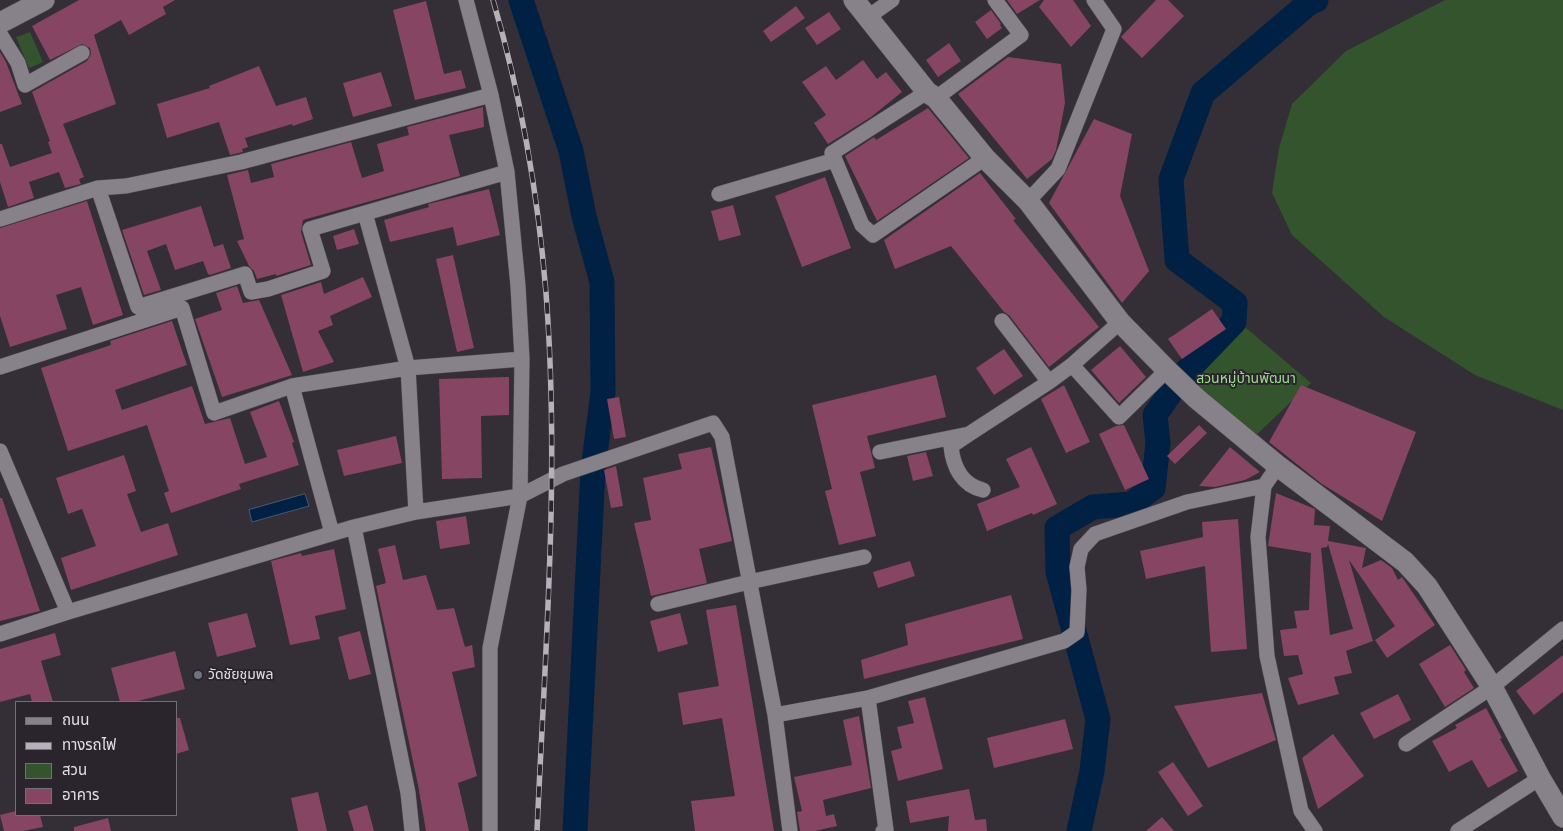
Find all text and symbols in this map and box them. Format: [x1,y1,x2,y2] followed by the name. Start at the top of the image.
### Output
[1196,371,1296,387] park label: สวนหมู่บ้านพัฒนา
[208,667,274,683] place label: วัดชัยชุมพล
[192,669,204,681] marker: วัดชัยชุมพล
[15,701,178,816] legend
[62,710,89,729] text: ถนน
[62,735,116,754] text: ทางรถไฟ
[62,760,87,779] text: สวน
[62,785,99,804] text: อาคาร

